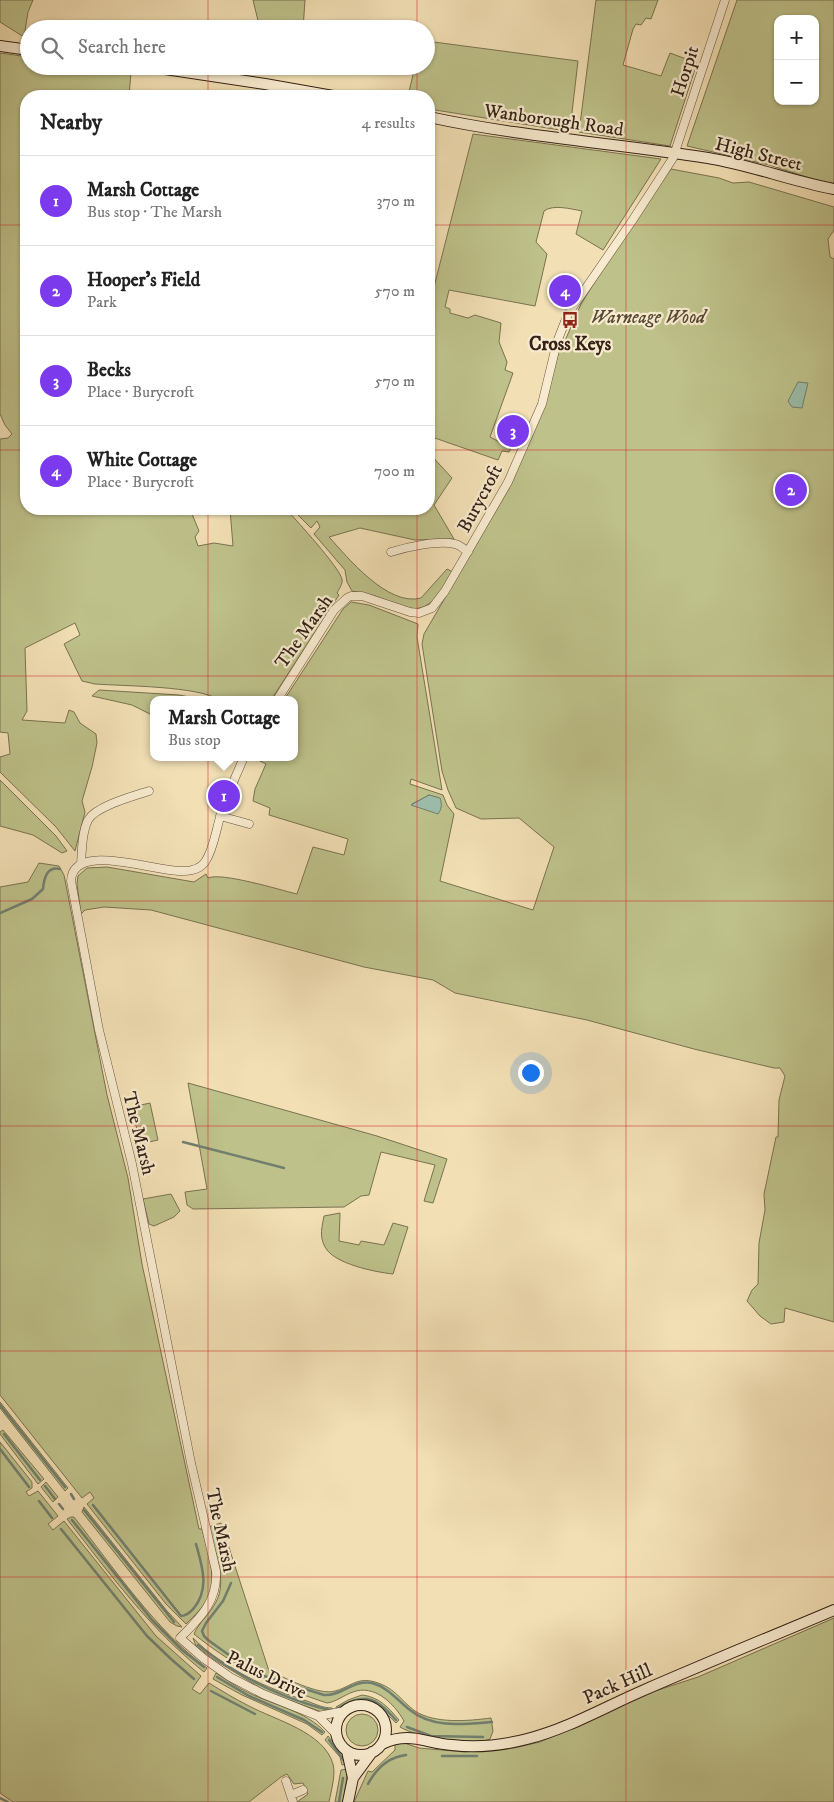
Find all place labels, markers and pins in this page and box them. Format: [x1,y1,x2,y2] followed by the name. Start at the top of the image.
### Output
[549,272,581,310] pin: 4
[560,310,580,330] bus stop icon: Cross Keys
[529,333,612,356] place label: Cross Keys
[497,412,529,450] pin: 3
[775,471,807,509] pin: 2
[208,777,240,815] pin: 1

